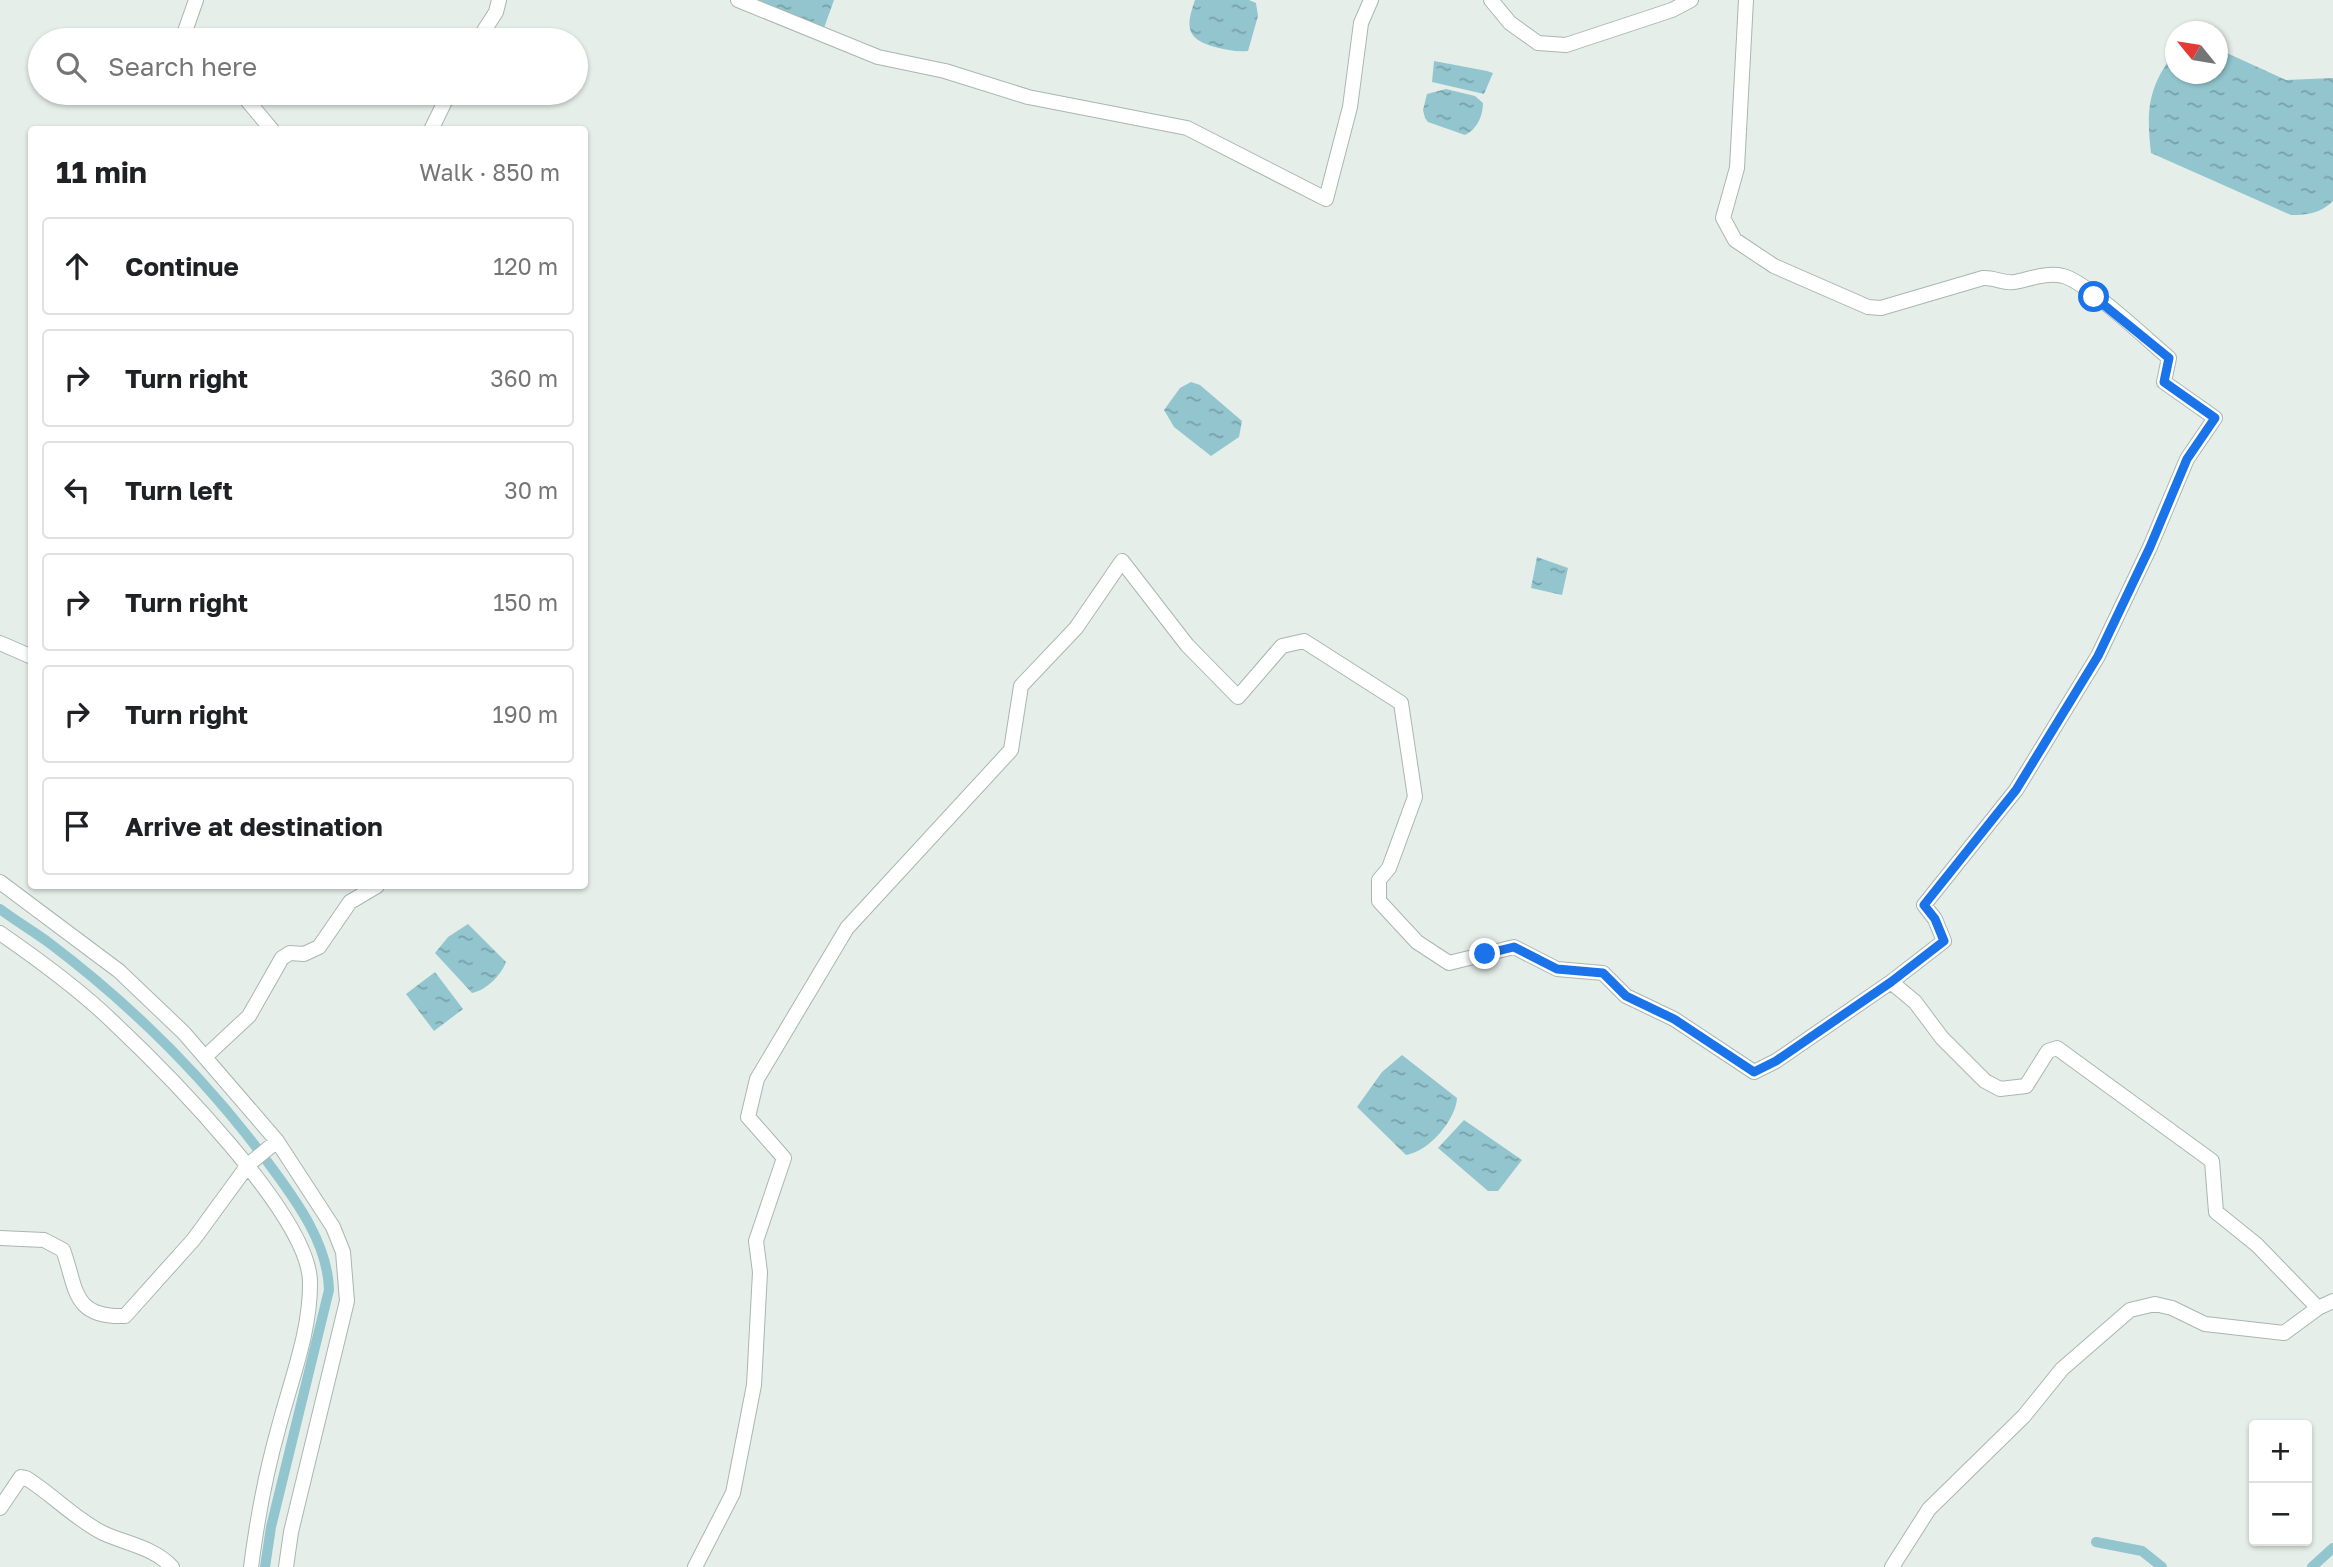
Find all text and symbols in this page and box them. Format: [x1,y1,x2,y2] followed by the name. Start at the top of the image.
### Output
[2165,21,2228,84] north arrow
[28,28,588,105] search box
[52,48,90,86] icon: search
[108,51,257,82] text: Search here
[56,154,147,190] text: 11 min
[419,158,560,186] text: Walk · 850 m
[58,247,96,285] icon: ahead
[125,251,239,282] text: Continue
[493,252,558,280] text: 120 m
[2078,281,2109,312] route start
[58,359,96,397] icon: right
[125,363,248,394] text: Turn right
[490,364,558,392] text: 360 m
[58,471,96,509] icon: left
[125,475,233,506] text: Turn left
[504,476,558,504] text: 30 m
[58,583,96,621] icon: right
[125,587,248,618] text: Turn right
[493,588,558,616] text: 150 m
[58,695,96,733] icon: right
[125,699,248,730] text: Turn right
[493,700,558,728] text: 190 m
[58,807,96,845] icon: arrive
[125,811,383,842] text: Arrive at destination
[1469,938,1500,969] route end
[2249,1420,2312,1546] map controls
[2249,1420,2312,1483] button: +
[2249,1483,2312,1546] button: −

